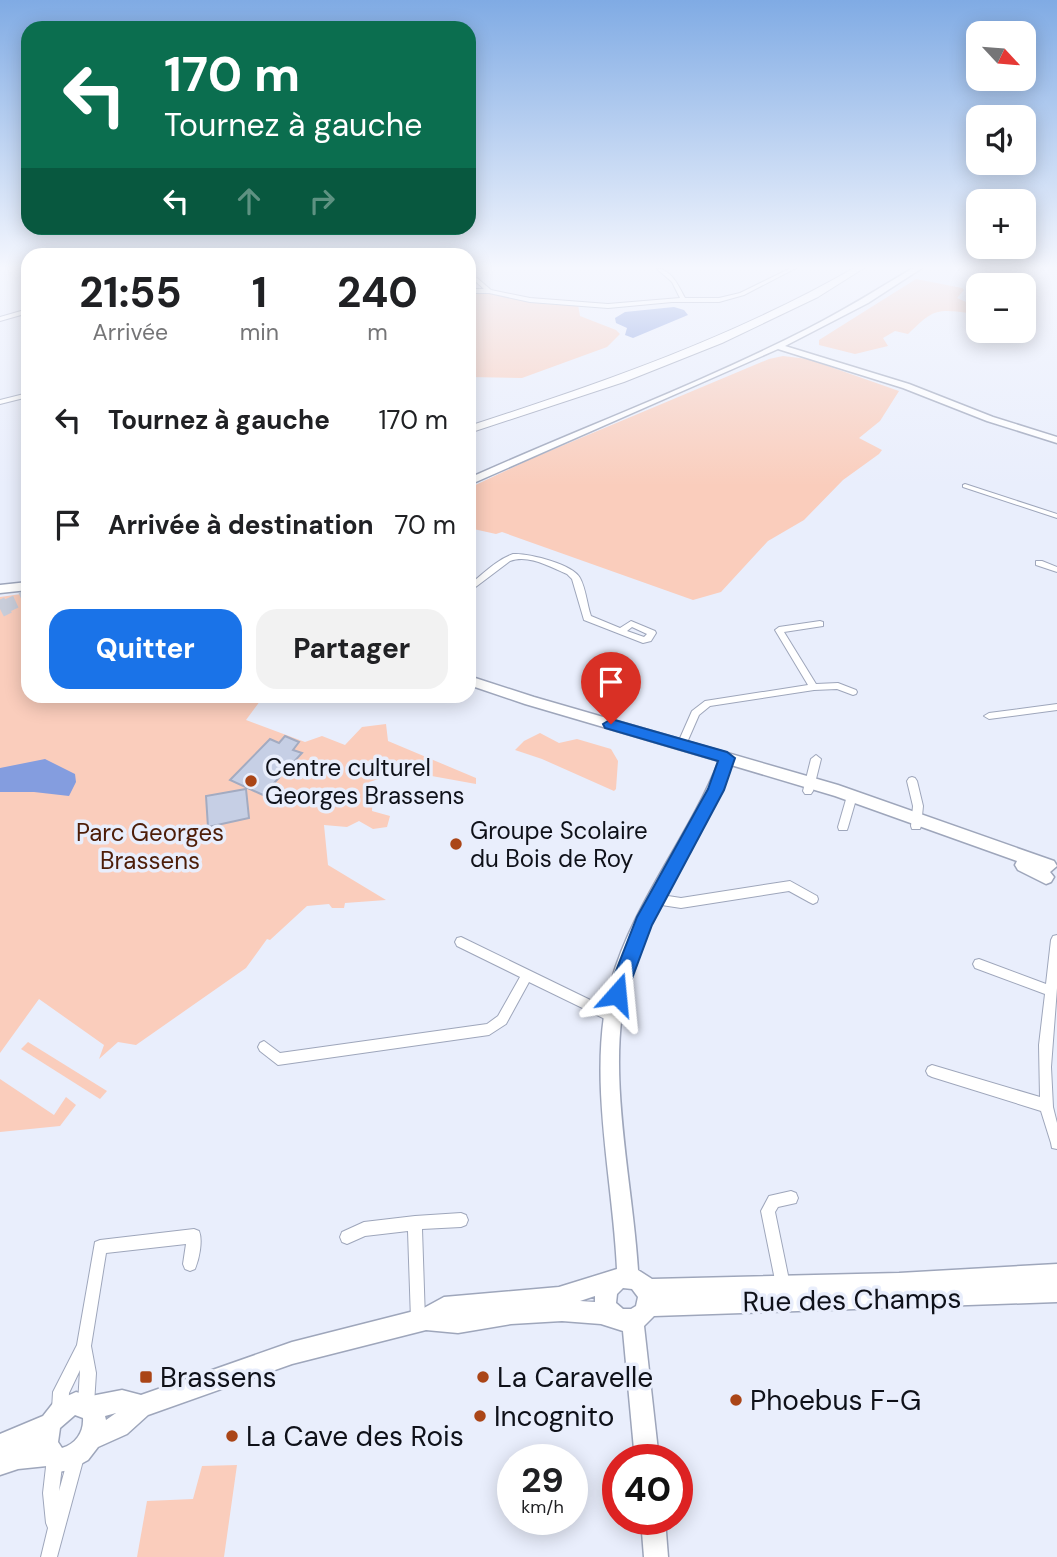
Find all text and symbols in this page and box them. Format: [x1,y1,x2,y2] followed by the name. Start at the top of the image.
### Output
[966,21,1036,91] north arrow
[966,21,1036,343] map controls
[164,42,300,106] text: 170 m
[49,49,140,140] icon: left
[164,104,422,146] text: Tournez à gauche
[966,105,1036,175] button: sound
[157,182,195,220] icon: left
[230,182,268,220] icon: ahead
[303,182,341,220] icon: right
[966,189,1036,259] button: +
[79,265,182,320] text: 21:55
[252,265,267,320] text: 1
[337,265,418,320] text: 240
[966,273,1036,343] button: −
[93,317,168,347] text: Arrivée
[240,317,279,347] text: min
[367,317,388,347] text: m
[49,401,87,439] icon: left
[108,403,330,437] text: Tournez à gauche
[379,403,448,437] text: 170 m
[49,506,87,544] icon: arrive
[108,508,374,542] text: Arrivée à destination
[395,508,456,542] text: 70 m
[49,609,242,689] button: Quitter
[256,609,448,689] button: Partager
[581,652,641,724] pin
[592,663,630,701] icon: arrive
[265,752,465,811] place label: Centre culturel Georges Brassens
[243,773,259,789] marker: Centre culturel Georges Brassens
[470,815,648,874] place label: Groupe Scolaire du Bois de Roy
[76,817,224,876] park label: Parc Georges Brassens
[448,836,464,852] marker: Groupe Scolaire du Bois de Roy
[580,957,654,1031] position arrow
[742,1280,962,1320] street label: Rue des Champs
[160,1359,277,1396] place label: Brassens
[497,1359,653,1396] place label: La Caravelle
[138,1369,154,1385] marker: Brassens
[475,1369,491,1385] marker: La Caravelle
[750,1382,921,1419] place label: Phoebus F-G
[728,1392,744,1408] marker: Phoebus F-G
[494,1398,614,1435] place label: Incognito
[472,1408,488,1424] marker: Incognito
[246,1418,464,1455] place label: La Cave des Rois
[224,1428,240,1444] marker: La Cave des Rois
[602,1444,693,1535] speed limit sign: 40
[521,1457,564,1503] text: 29
[521,1495,564,1519] text: km/h

